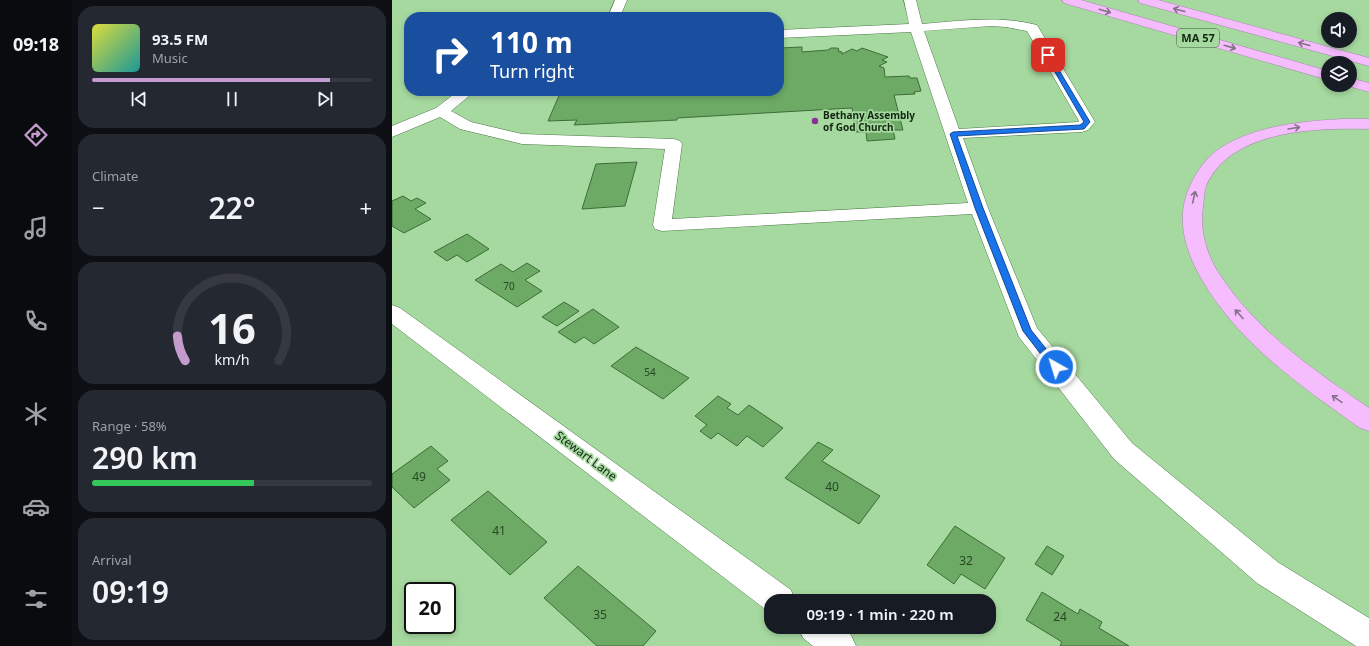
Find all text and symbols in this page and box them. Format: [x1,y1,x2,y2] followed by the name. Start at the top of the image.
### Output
[1173,5,1186,13] one-way arrow
[1099,8,1112,15] one-way arrow
[1321,12,1357,92] map controls
[1321,12,1357,48] button: sound
[490,23,573,61] text: 110 m
[424,28,476,80] icon: right
[152,29,208,49] text: 93.5 FM
[1177,29,1219,47] road number: MA 57
[13,32,59,56] text: 09:18
[1031,38,1065,72] pin
[1298,40,1311,47] one-way arrow
[1037,44,1059,66] icon: arrive
[1224,44,1237,51] one-way arrow
[152,49,188,67] text: Music
[1321,56,1357,92] button: layers
[490,59,574,83] text: Turn right
[128,88,150,110] icon: previous
[221,88,243,110] icon: pause
[314,88,336,110] icon: next
[823,108,915,134] place label: Bethany Assembly of God Church
[810,116,820,126] marker: Bethany Assembly of God Church
[22,121,50,149] icon: directions
[1287,123,1300,131] one-way arrow
[92,167,138,185] text: Climate
[208,187,256,228] text: 22°
[1190,191,1198,204] one-way arrow
[92,192,105,222] text: −
[359,192,372,222] text: +
[22,214,50,242] icon: music
[503,279,515,293] house number: 70
[208,300,256,356] text: 16
[22,307,50,335] icon: phone
[1234,309,1243,319] one-way arrow
[1035,346,1077,388] position arrow
[214,350,250,369] text: km/h
[644,365,656,379] house number: 54
[1332,395,1343,403] one-way arrow
[22,400,50,428] icon: climate
[92,417,167,435] text: Range · 58%
[552,427,621,485] street label: Stewart Lane
[92,437,198,478] text: 290 km
[412,468,426,485] house number: 49
[825,478,839,495] house number: 40
[22,493,50,521] icon: car
[492,522,506,539] house number: 41
[92,551,132,569] text: Arrival
[959,552,973,569] house number: 32
[92,571,169,612] text: 09:19
[404,582,456,634] speed limit sign: 20
[22,585,50,613] icon: filters
[806,604,954,624] text: 09:19 · 1 min · 220 m
[593,606,607,623] house number: 35
[1053,608,1067,625] house number: 24

